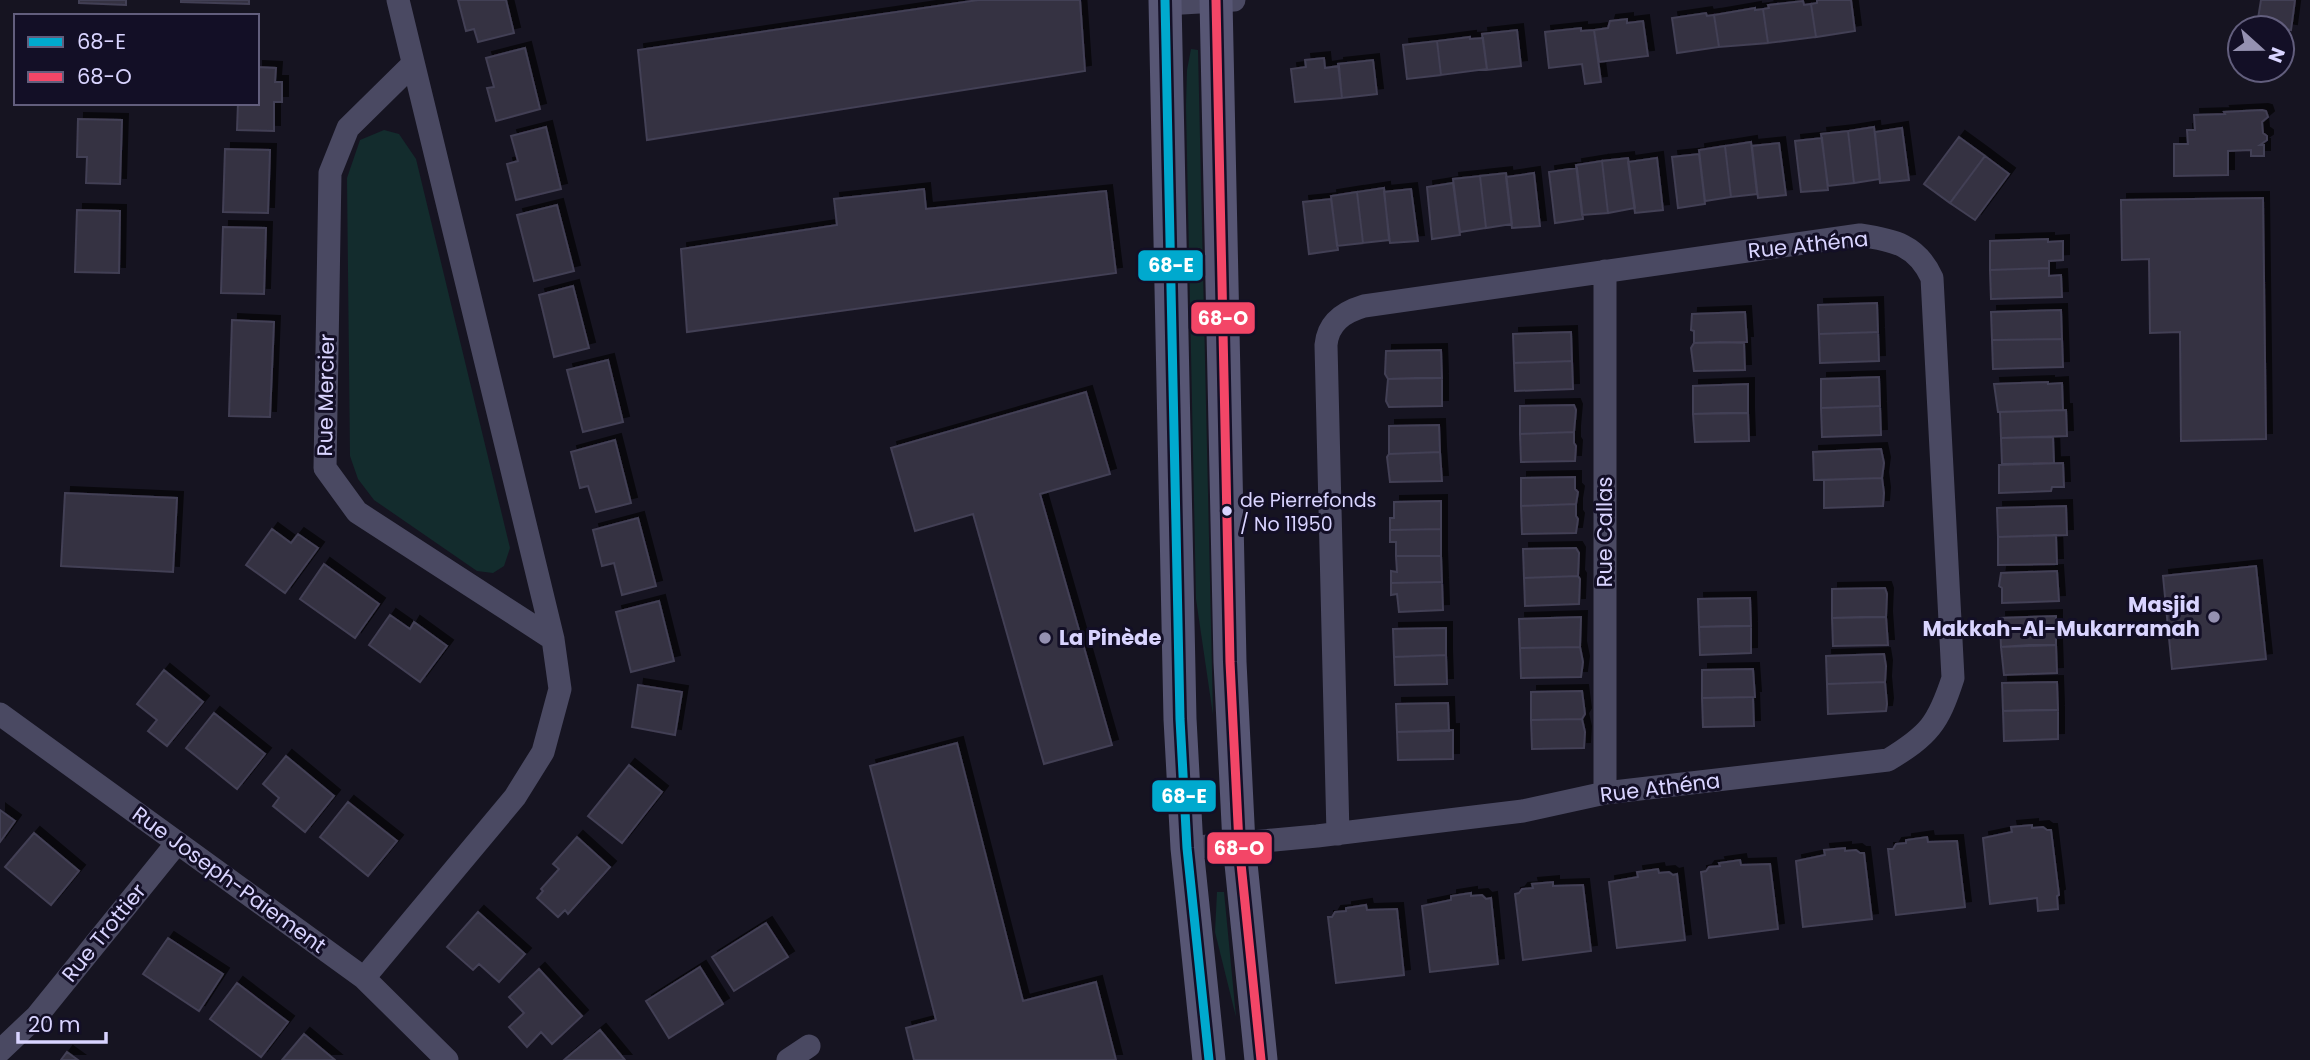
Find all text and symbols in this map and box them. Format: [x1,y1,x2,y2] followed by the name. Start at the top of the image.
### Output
[14,14,259,105] legend
[2226,14,2296,84] north arrow
[77,27,126,56] text: 68-E
[2261,43,2292,66] text: N
[77,62,132,91] text: 68-O
[1746,224,1869,265] street label: Rue Athéna
[1137,249,1204,282] line badge: 68-E
[1148,252,1194,279] text: 68-E
[1190,301,1256,335] line badge: 68-O
[1198,305,1248,332] text: 68-O
[310,333,341,457] street label: Rue Mercier
[1590,477,1619,587] street label: Rue Callas
[1240,487,1376,538] place label: de Pierrefonds / No 11950
[1220,504,1234,518] marker: de Pierrefonds / No 11950
[1923,590,2200,643] place label: Masjid Makkah-Al-Mukarramah
[2206,609,2222,625] marker: Masjid Makkah-Al-Mukarramah
[1059,623,1161,652] place label: La Pinède
[1037,630,1053,646] marker: La Pinède
[1598,766,1722,809] street label: Rue Athéna
[1151,779,1217,813] line badge: 68-E
[1161,783,1207,810] text: 68-E
[127,799,332,960] street label: Rue Joseph-Paiement
[1206,831,1273,865] line badge: 68-O
[1214,835,1264,862] text: 68-O
[55,877,152,988] street label: Rue Trottier
[18,1000,105,1044] scale bar
[28,1010,81,1039] text: 20 m

